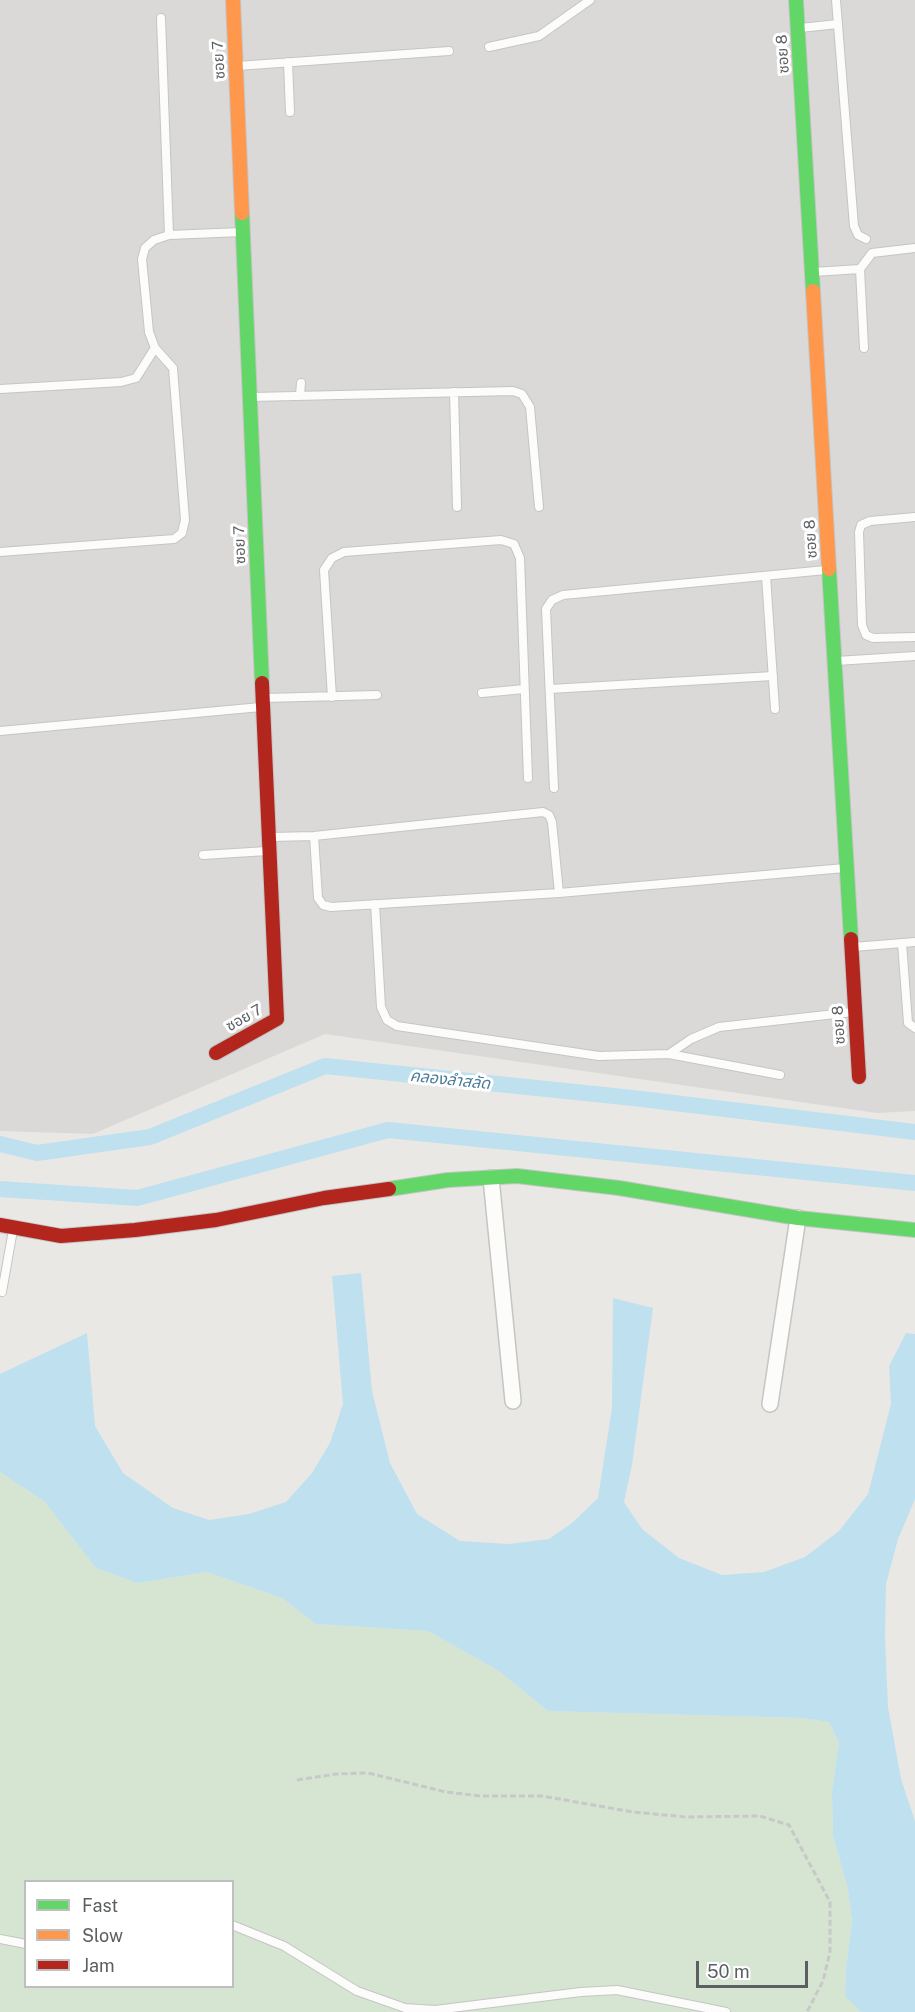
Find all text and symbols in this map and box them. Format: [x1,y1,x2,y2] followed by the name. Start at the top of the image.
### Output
[773,34,793,74] street label: ซอย 8
[209,40,229,80] street label: ซอย 7
[801,519,821,559] street label: ซอย 8
[230,525,250,565] street label: ซอย 7
[223,1001,265,1035] street label: ซอย 7
[829,1005,849,1045] street label: ซอย 8
[409,1066,491,1094] water label: คลองลำสลัด
[24,1880,234,1988] legend
[82,1895,118,1916] text: Fast
[82,1925,123,1946] text: Slow
[699,1949,812,1987] scale bar
[82,1955,115,1976] text: Jam
[707,1961,750,1982] text: 50 m

